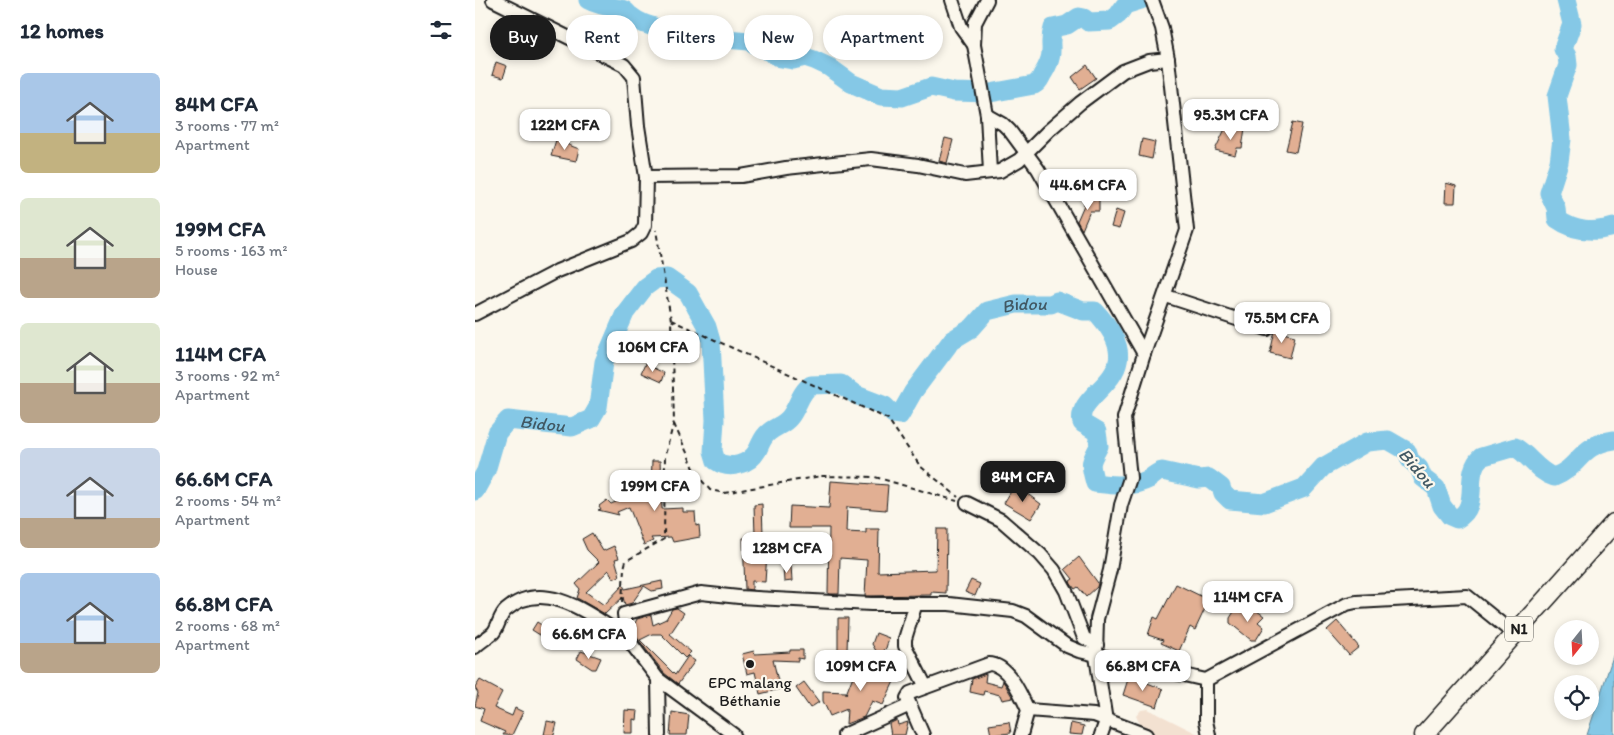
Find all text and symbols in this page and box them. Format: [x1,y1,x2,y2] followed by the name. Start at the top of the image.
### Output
[490,15,556,60] chip: Buy
[566,15,638,60] chip: Rent
[648,15,734,60] chip: Filters
[744,15,813,60] chip: New
[823,15,943,60] chip: Apartment
[427,16,455,44] icon: filters
[20,18,104,43] text: 12 homes
[175,91,258,116] text: 84M CFA
[60,93,120,153] icon: home
[1174,98,1288,141] pin: 95.3M CFA
[1194,105,1268,124] text: 95.3M CFA
[513,108,617,151] pin: 122M CFA
[530,115,600,134] text: 122M CFA
[175,116,279,135] text: 3 rooms · 77 m²
[175,135,250,154] text: Apartment
[1031,168,1145,211] pin: 44.6M CFA
[1050,175,1126,194] text: 44.6M CFA
[175,216,266,241] text: 199M CFA
[60,218,120,278] icon: home
[175,241,287,260] text: 5 rooms · 163 m²
[175,260,218,279] text: House
[999,292,1048,318] water label: Bidou
[1225,302,1339,344] pin: 75.5M CFA
[1245,308,1319,327] text: 75.5M CFA
[601,330,705,373] pin: 106M CFA
[618,337,688,356] text: 106M CFA
[175,341,266,366] text: 114M CFA
[60,343,120,403] icon: home
[175,366,280,385] text: 3 rooms · 92 m²
[175,385,250,404] text: Apartment
[519,410,567,437] water label: Bidou
[1394,444,1441,493] water label: Bidou
[977,460,1069,503] pin: 84M CFA
[175,466,272,491] text: 66.6M CFA
[991,467,1055,486] text: 84M CFA
[60,468,120,528] icon: home
[603,470,707,512] pin: 199M CFA
[621,476,690,495] text: 199M CFA
[175,491,281,510] text: 2 rooms · 54 m²
[175,510,250,529] text: Apartment
[735,532,839,574] pin: 128M CFA
[752,538,822,557] text: 128M CFA
[1196,580,1300,623] pin: 114M CFA
[1213,587,1283,606] text: 114M CFA
[175,591,273,616] text: 66.8M CFA
[60,593,120,653] icon: home
[175,616,280,635] text: 2 rooms · 68 m²
[1505,616,1533,642] road number: N1
[532,618,646,660] pin: 66.6M CFA
[1554,620,1599,665] north arrow
[1554,620,1599,720] map controls
[552,624,626,643] text: 66.6M CFA
[175,635,250,654] text: Apartment
[809,650,913,692] pin: 109M CFA
[1086,650,1200,692] pin: 66.8M CFA
[826,656,896,675] text: 109M CFA
[1106,656,1180,675] text: 66.8M CFA
[744,658,756,670] marker: EPC malang Béthanie
[708,673,792,710] place label: EPC malang Béthanie
[1554,675,1599,720] button: locate

